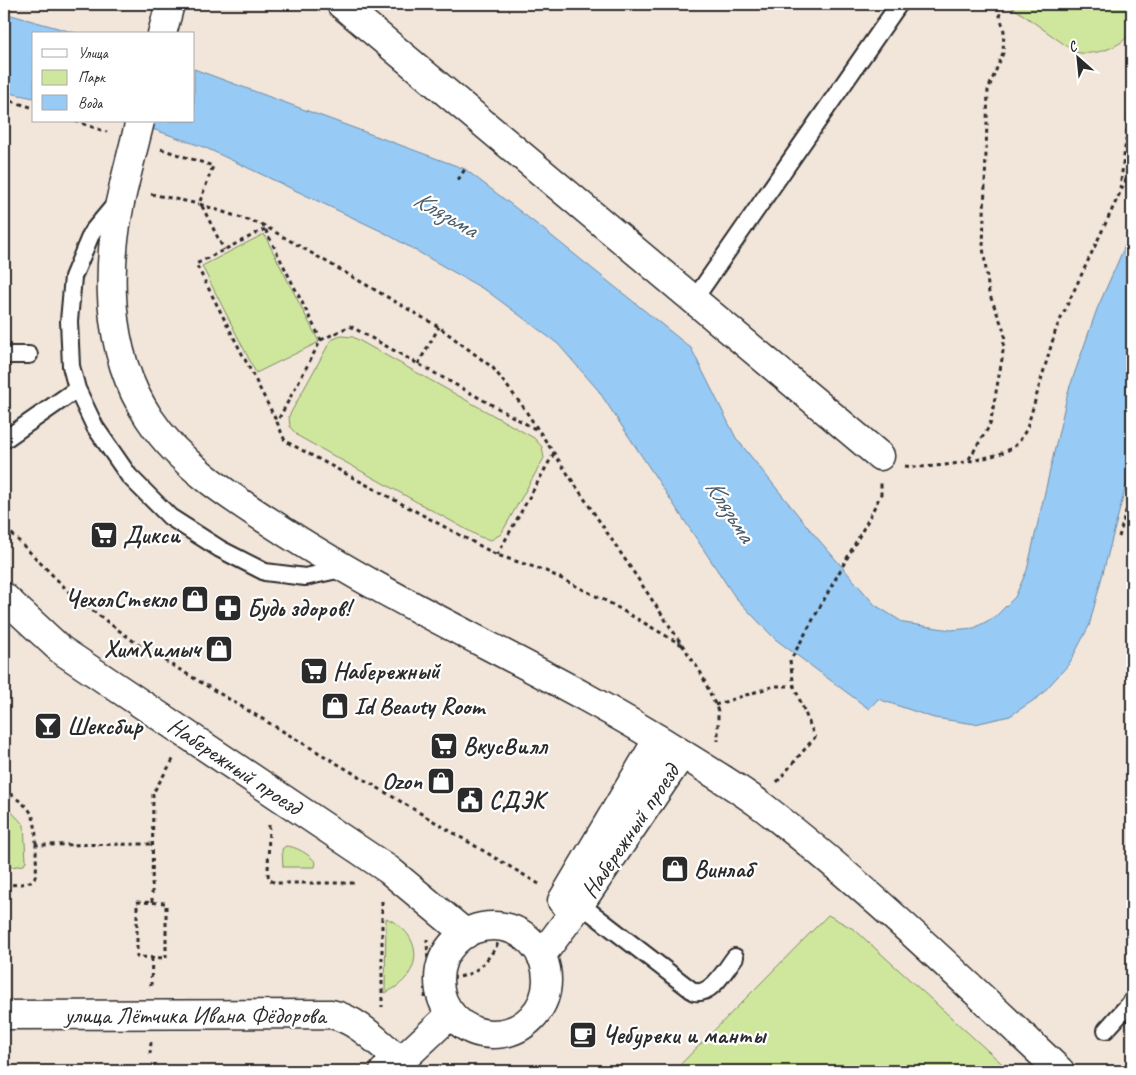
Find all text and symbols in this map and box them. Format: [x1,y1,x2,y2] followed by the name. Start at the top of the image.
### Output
[32,32,195,122] legend
[1054,32,1104,82] north arrow
[1065,37,1081,56] text: С
[78,44,109,63] text: Улица
[78,68,106,87] text: Парк
[78,94,103,113] text: Вода
[408,183,485,246] water label: Клязьма
[698,473,763,550] water label: Клязьма
[89,520,119,550] supermarket icon: Дикси
[123,520,181,550] place label: Дикси
[65,584,178,614] place label: ЧехолСтекло
[180,584,210,614] shop icon: ЧехолСтекло
[213,593,243,623] pharmacy icon: Будь здоров!
[247,593,355,623] place label: Будь здоров!
[104,634,203,664] place label: ХимХимыч
[204,634,234,664] shop icon: ХимХимыч
[299,656,329,686] supermarket icon: Набережный
[333,656,442,686] place label: Набережный
[320,691,350,721] shop icon: Id Beauty Room
[354,691,486,721] place label: Id Beauty Room
[162,710,310,823] street label: Набережный проезд
[33,711,63,741] bar icon: Шексбир
[67,711,144,741] place label: Шексбир
[429,731,459,761] supermarket icon: ВкусВилл
[463,731,548,761] place label: ВкусВилл
[574,756,687,904] street label: Набережный проезд
[382,766,423,796] place label: Ozon
[426,766,456,796] shop icon: Ozon
[455,785,485,815] public building icon: СДЭК
[489,785,549,815] place label: СДЭК
[660,854,690,884] shop icon: Винлаб
[694,854,758,884] place label: Винлаб
[62,1000,328,1030] street label: улица Лётчика Ивана Фёдорова
[568,1020,598,1050] cafe icon: Чебуреки и манты
[602,1020,767,1050] place label: Чебуреки и манты

